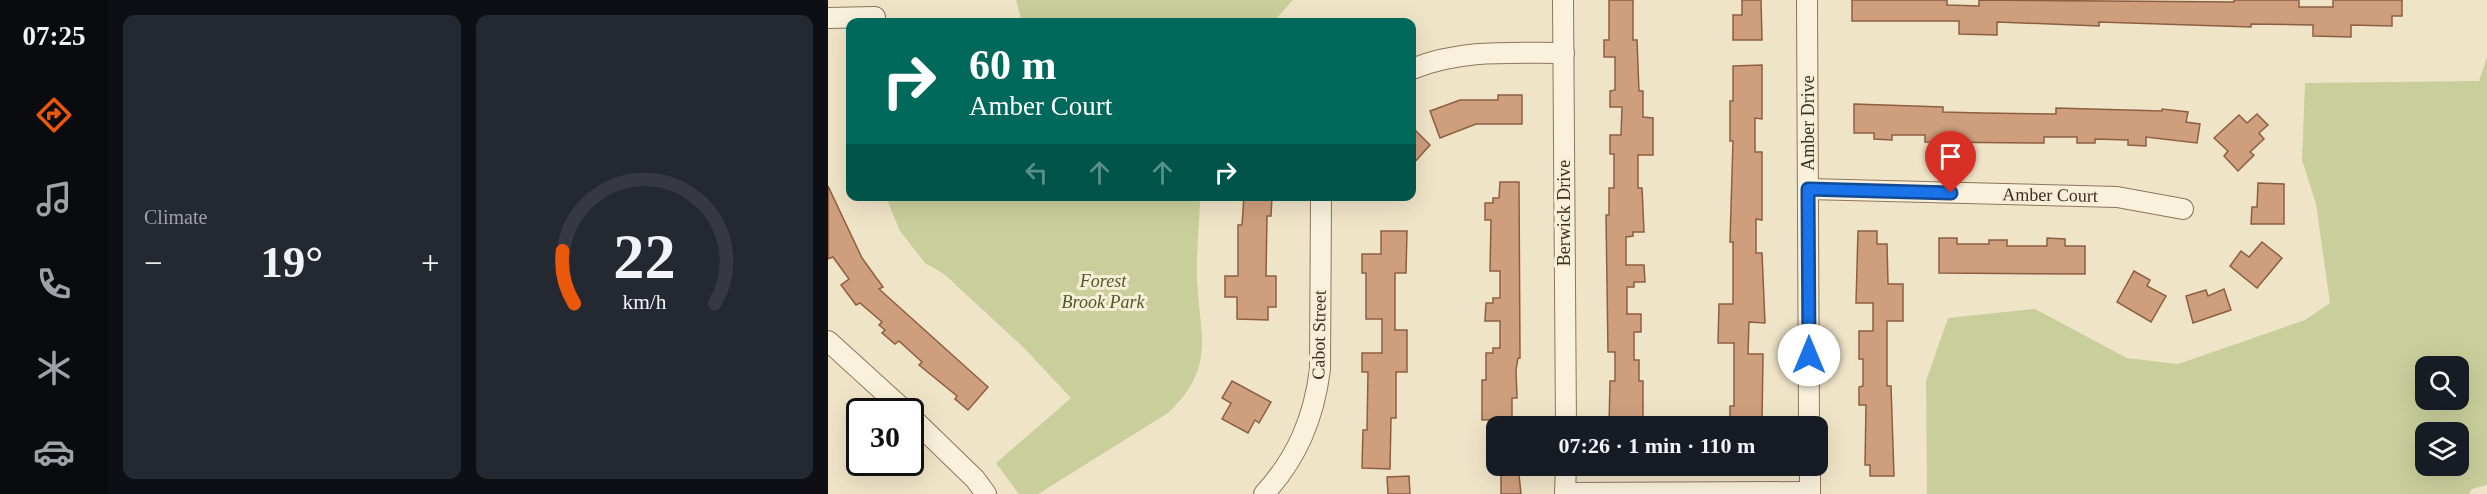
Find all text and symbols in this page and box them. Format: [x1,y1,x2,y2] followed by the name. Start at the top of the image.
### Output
[23,21,86,51] text: 07:25
[870,42,948,120] icon: right
[969,42,1057,88] text: 60 m
[1798,75,1818,171] street label: Amber Drive
[969,91,1112,121] text: Amber Court
[33,94,75,136] icon: directions
[1925,131,1976,193] pin
[1934,140,1967,173] icon: arrive
[1020,156,1053,189] icon: left
[1083,156,1116,189] icon: ahead
[1146,156,1179,189] icon: ahead
[1209,156,1242,189] icon: right
[1554,160,1574,266] street label: Berwick Drive
[33,178,75,220] icon: music
[2002,184,2098,206] street label: Amber Court
[144,206,207,228] text: Climate
[613,222,675,291] text: 22
[260,237,323,287] text: 19°
[144,245,163,281] text: −
[421,245,440,281] text: +
[33,263,75,305] icon: phone
[1062,271,1145,312] park label: Forest Brook Park
[622,290,667,314] text: km/h
[1308,290,1330,380] street label: Cabot Street
[1777,323,1841,387] position arrow
[33,347,75,389] icon: climate
[2415,356,2469,476] map controls
[2415,356,2469,410] button: search
[846,398,924,476] speed limit sign: 30
[2415,422,2469,476] button: layers
[33,431,75,473] icon: car
[1559,433,1755,458] text: 07:26 · 1 min · 110 m

